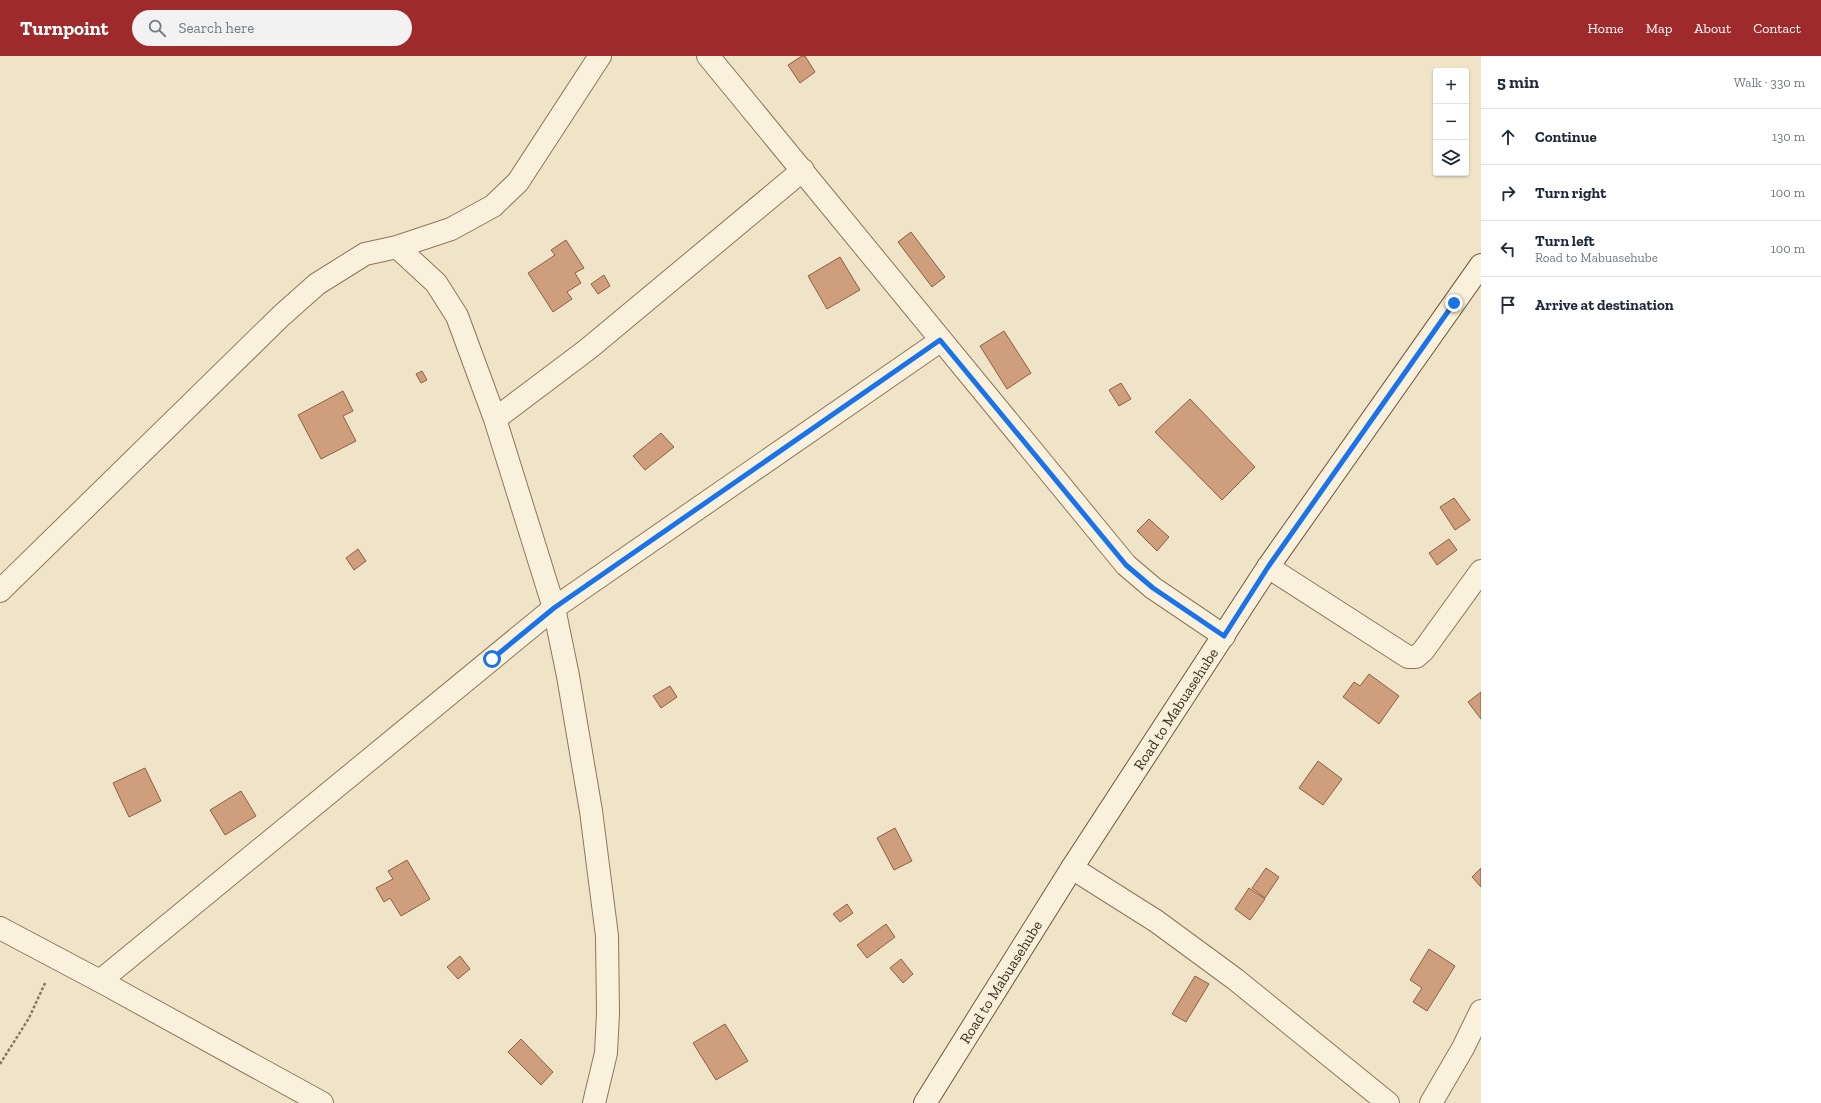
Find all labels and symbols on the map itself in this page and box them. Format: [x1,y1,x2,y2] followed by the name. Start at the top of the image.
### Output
[1445,294,1463,312] route end
[1130,645,1222,773] street label: Road to Mabuasehube
[483,650,501,668] route start
[956,917,1046,1047] street label: Road to Mabuasehube

